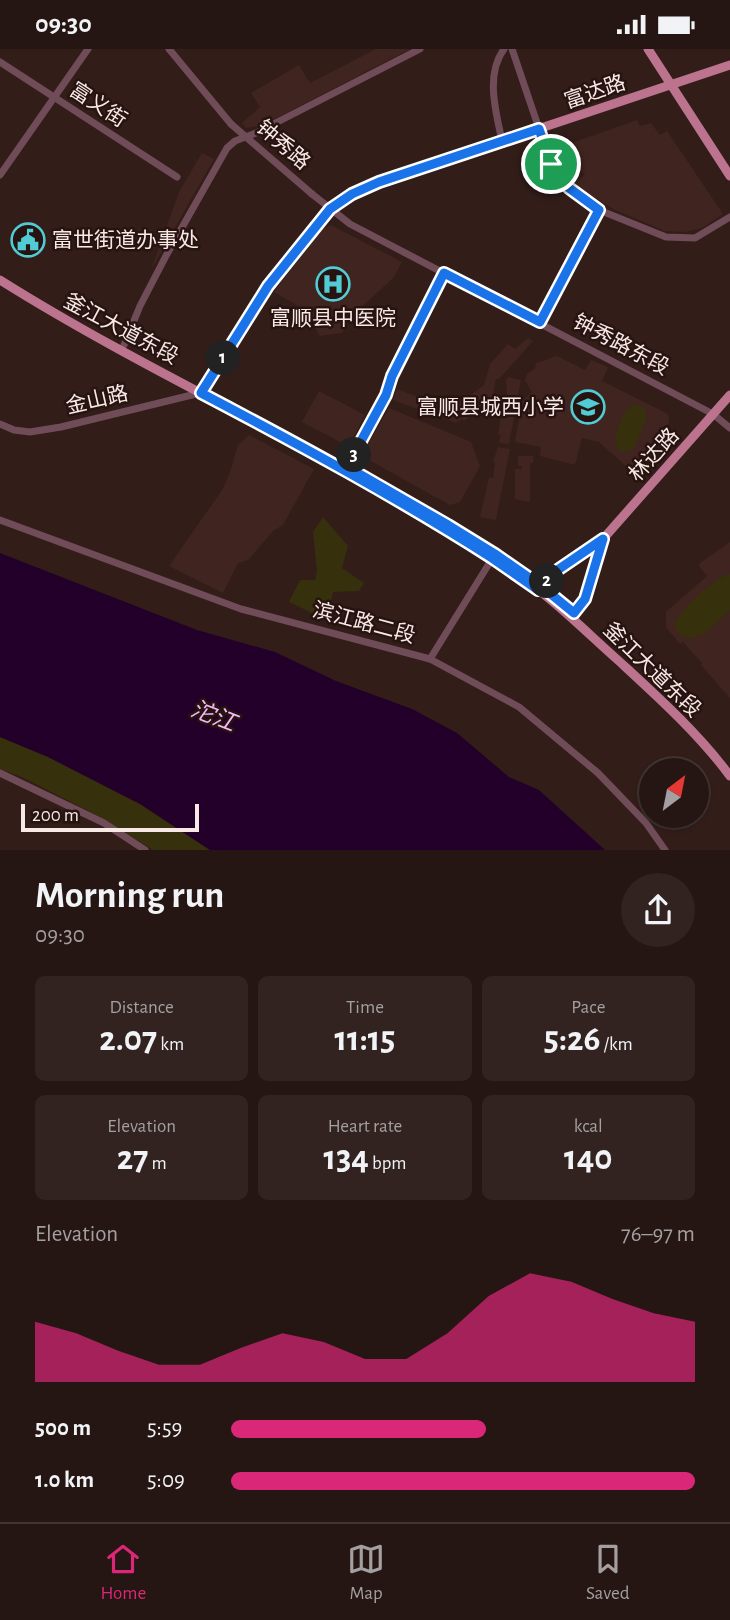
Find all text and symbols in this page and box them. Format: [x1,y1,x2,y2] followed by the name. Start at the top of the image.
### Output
[35,11,92,37] text: 09:30
[561,71,628,112] street label: 富达路
[66,78,131,131] street label: 富义街
[252,116,314,174] street label: 钟秀路
[521,134,581,194] pin
[532,145,570,183] icon: arrive
[9,221,47,259] public building icon: 富世街道办事处
[52,229,199,251] place label: 富世街道办事处
[314,265,352,303] hospital icon: 富顺县中医院
[60,289,182,368] street label: 釜江大道东段
[270,307,396,329] place label: 富顺县中医院
[570,310,673,379] street label: 钟秀路东段
[206,341,241,375] pin: 1
[219,348,226,367] text: 1
[64,382,130,417] street label: 金山路
[569,388,607,426] school or university icon: 富顺县城西小学
[417,396,564,418] place label: 富顺县城西小学
[624,424,683,485] street label: 林达路
[336,437,372,473] pin: 3
[349,445,358,464] text: 3
[530,563,564,599] pin: 2
[542,571,551,590] text: 2
[311,598,418,647] street label: 滨江路二段
[599,618,705,721] street label: 釜江大道东段
[187,696,242,737] water label: 沱江
[639,758,709,828] north arrow
[639,758,709,828] map controls
[21,801,200,833] scale bar
[32,806,79,825] text: 200 m
[621,873,695,947] button: share
[35,877,224,915] text: Morning run
[35,924,85,947] text: 09:30
[109,998,174,1017] text: Distance
[346,998,384,1017] text: Time
[571,998,605,1017] text: Pace
[99,1022,157,1057] text: 2.07
[335,1022,395,1057] text: 11:15
[544,1022,600,1057] text: 5:26
[157,1035,184,1054] text: km
[600,1035,633,1054] text: /km
[107,1117,176,1136] text: Elevation
[328,1117,402,1136] text: Heart rate
[574,1117,603,1136] text: kcal
[117,1141,148,1176] text: 27
[324,1141,369,1176] text: 134
[564,1141,613,1176] text: 140
[148,1154,167,1173] text: m
[369,1154,406,1173] text: bpm
[35,1223,118,1246] text: Elevation
[621,1223,695,1246] text: 76–97 m
[35,1417,91,1440] text: 500 m
[147,1417,182,1440] text: 5:59
[35,1469,94,1492] text: 1.0 km
[147,1469,185,1492] text: 5:09
[100,1540,146,1605] tab: Home
[347,1540,385,1605] tab: Map
[586,1540,630,1605] tab: Saved

